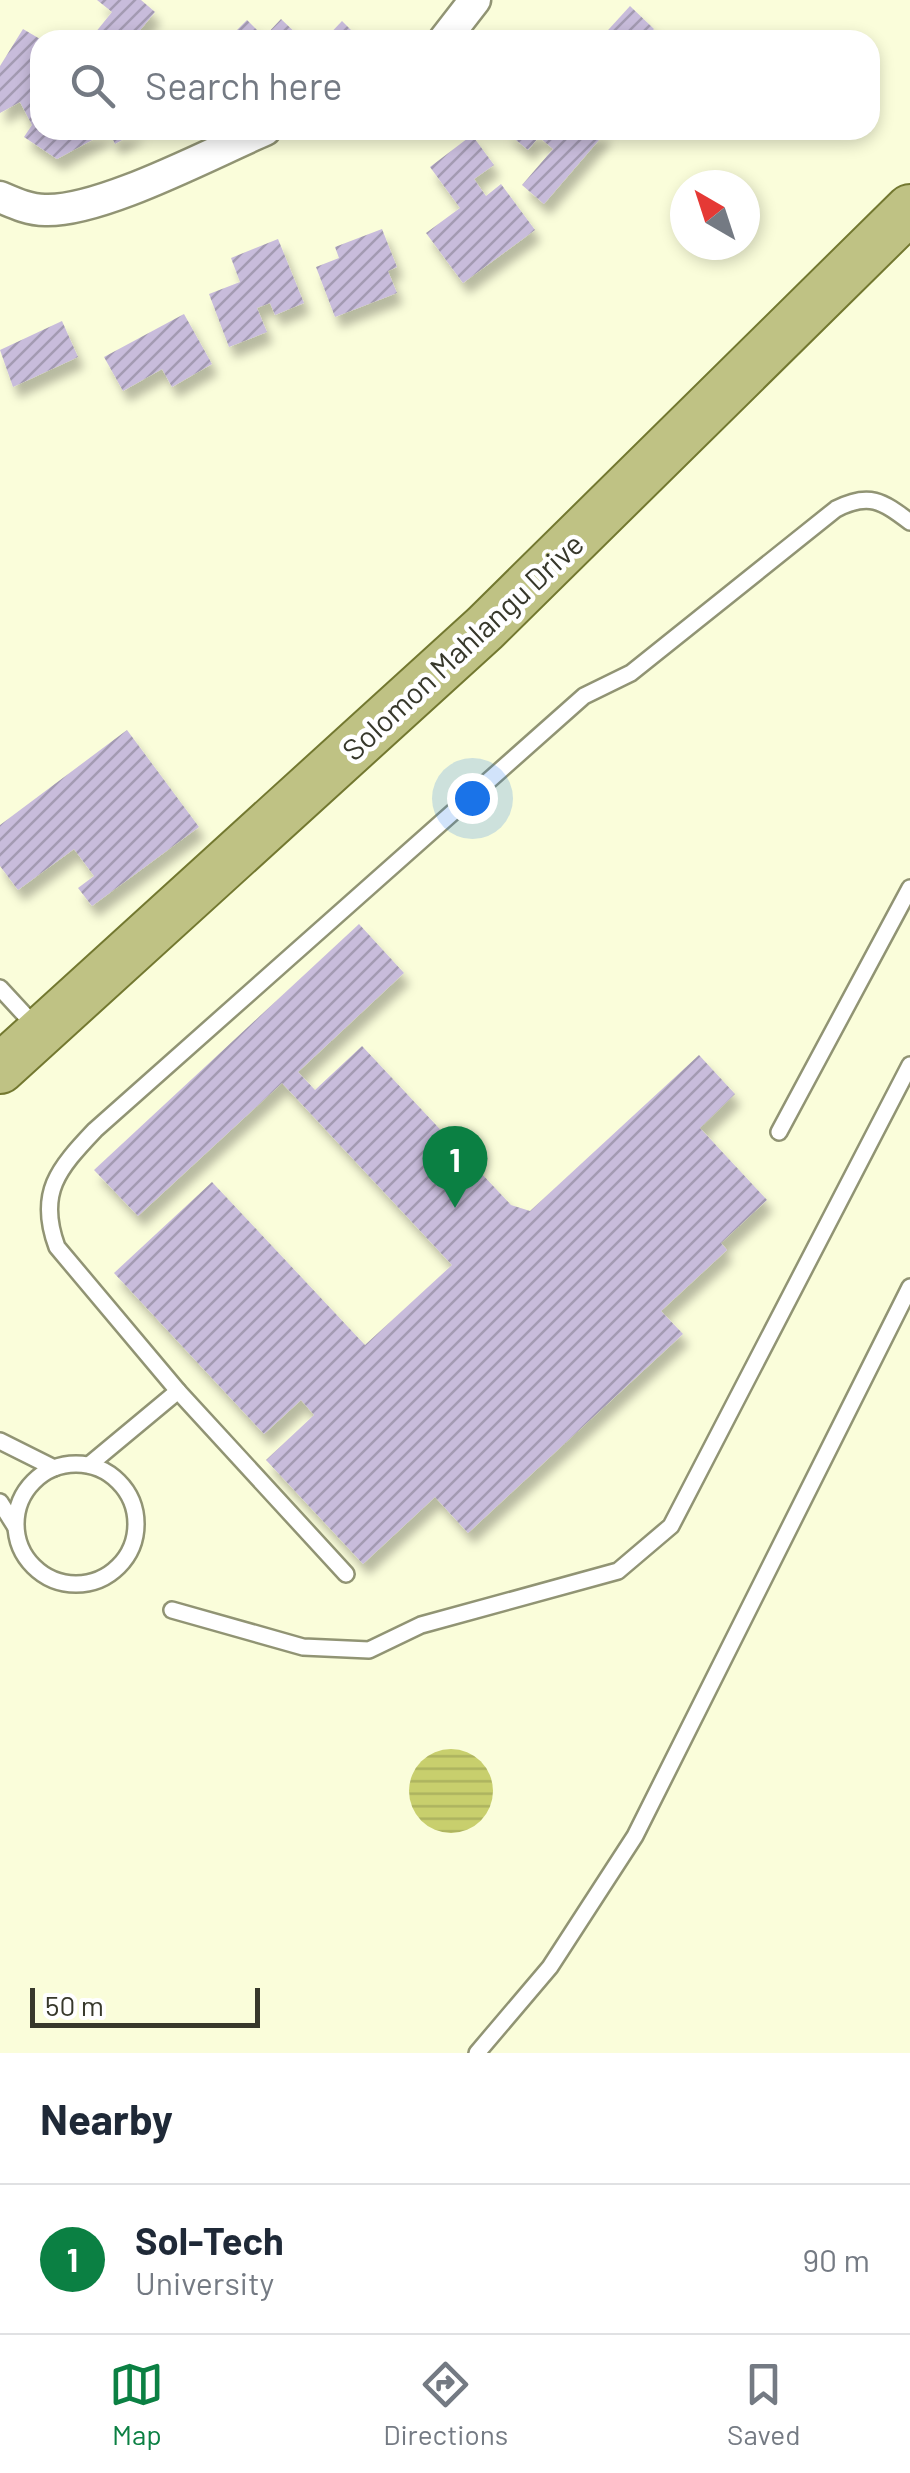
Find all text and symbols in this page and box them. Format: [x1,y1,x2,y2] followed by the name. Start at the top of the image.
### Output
[30,30,880,140] search box
[65,58,120,113] icon: search
[145,62,343,108] text: Search here
[670,170,760,260] north arrow
[334,525,590,767] street label: Solomon Mahlangu Drive
[447,773,498,824] your location
[422,1126,488,1208] pin: 1
[30,1983,260,2028] scale bar
[45,1988,104,2022] text: 50 m
[40,2093,173,2143] text: Nearby
[135,2217,284,2263] text: Sol-Tech
[67,2240,78,2278] text: 1
[802,2240,870,2278] text: 90 m
[135,2263,274,2301] text: University
[109,2357,164,2451] tab: Map
[383,2357,508,2451] tab: Directions
[727,2357,801,2451] tab: Saved

